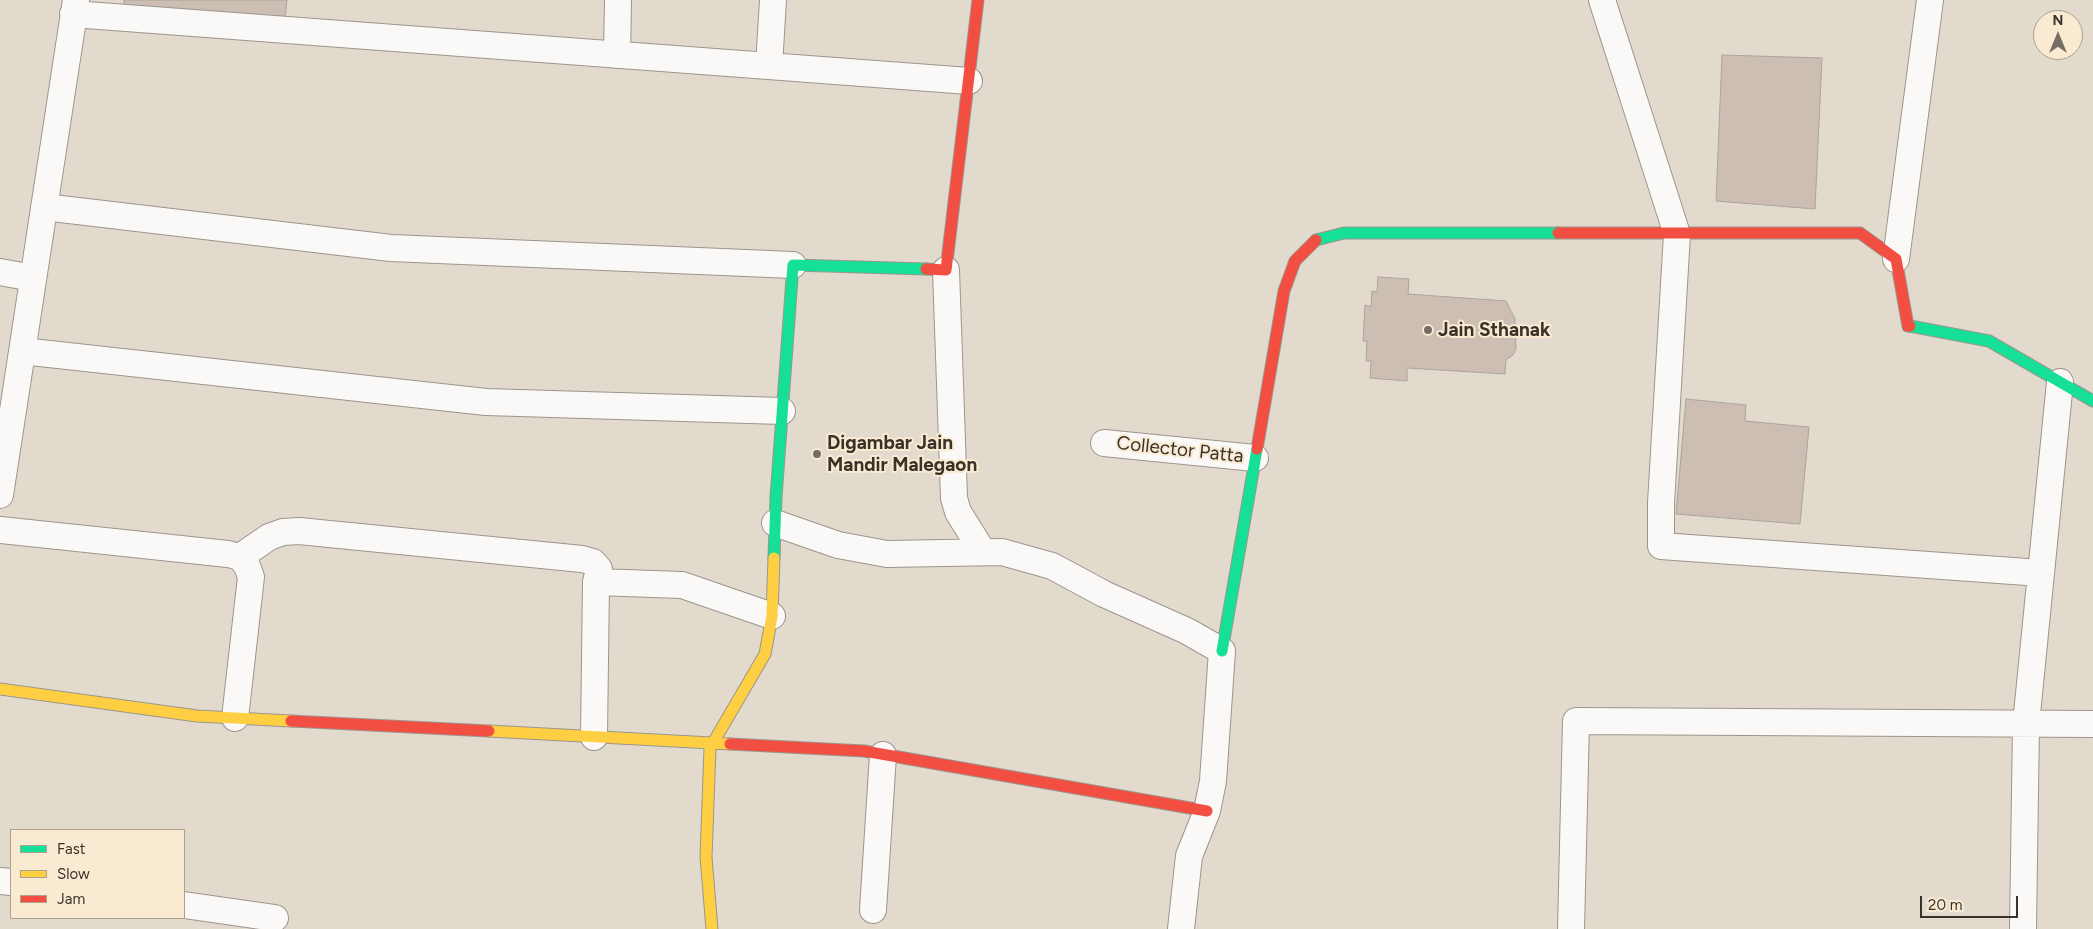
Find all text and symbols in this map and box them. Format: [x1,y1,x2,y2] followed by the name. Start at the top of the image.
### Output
[2033,10,2083,60] north arrow
[2053,12,2063,29] text: N
[1438,319,1550,341] place label: Jain Sthanak
[1422,324,1434,336] marker: Jain Sthanak
[827,432,977,476] place label: Digambar Jain Mandir Malegaon
[1115,432,1245,468] street label: Collector Patta
[811,448,823,460] marker: Digambar Jain Mandir Malegaon
[10,829,185,919] legend
[57,840,85,858] text: Fast
[57,865,90,883] text: Slow
[1923,886,2020,918] scale bar
[57,890,85,908] text: Jam
[1928,896,1962,914] text: 20 m

